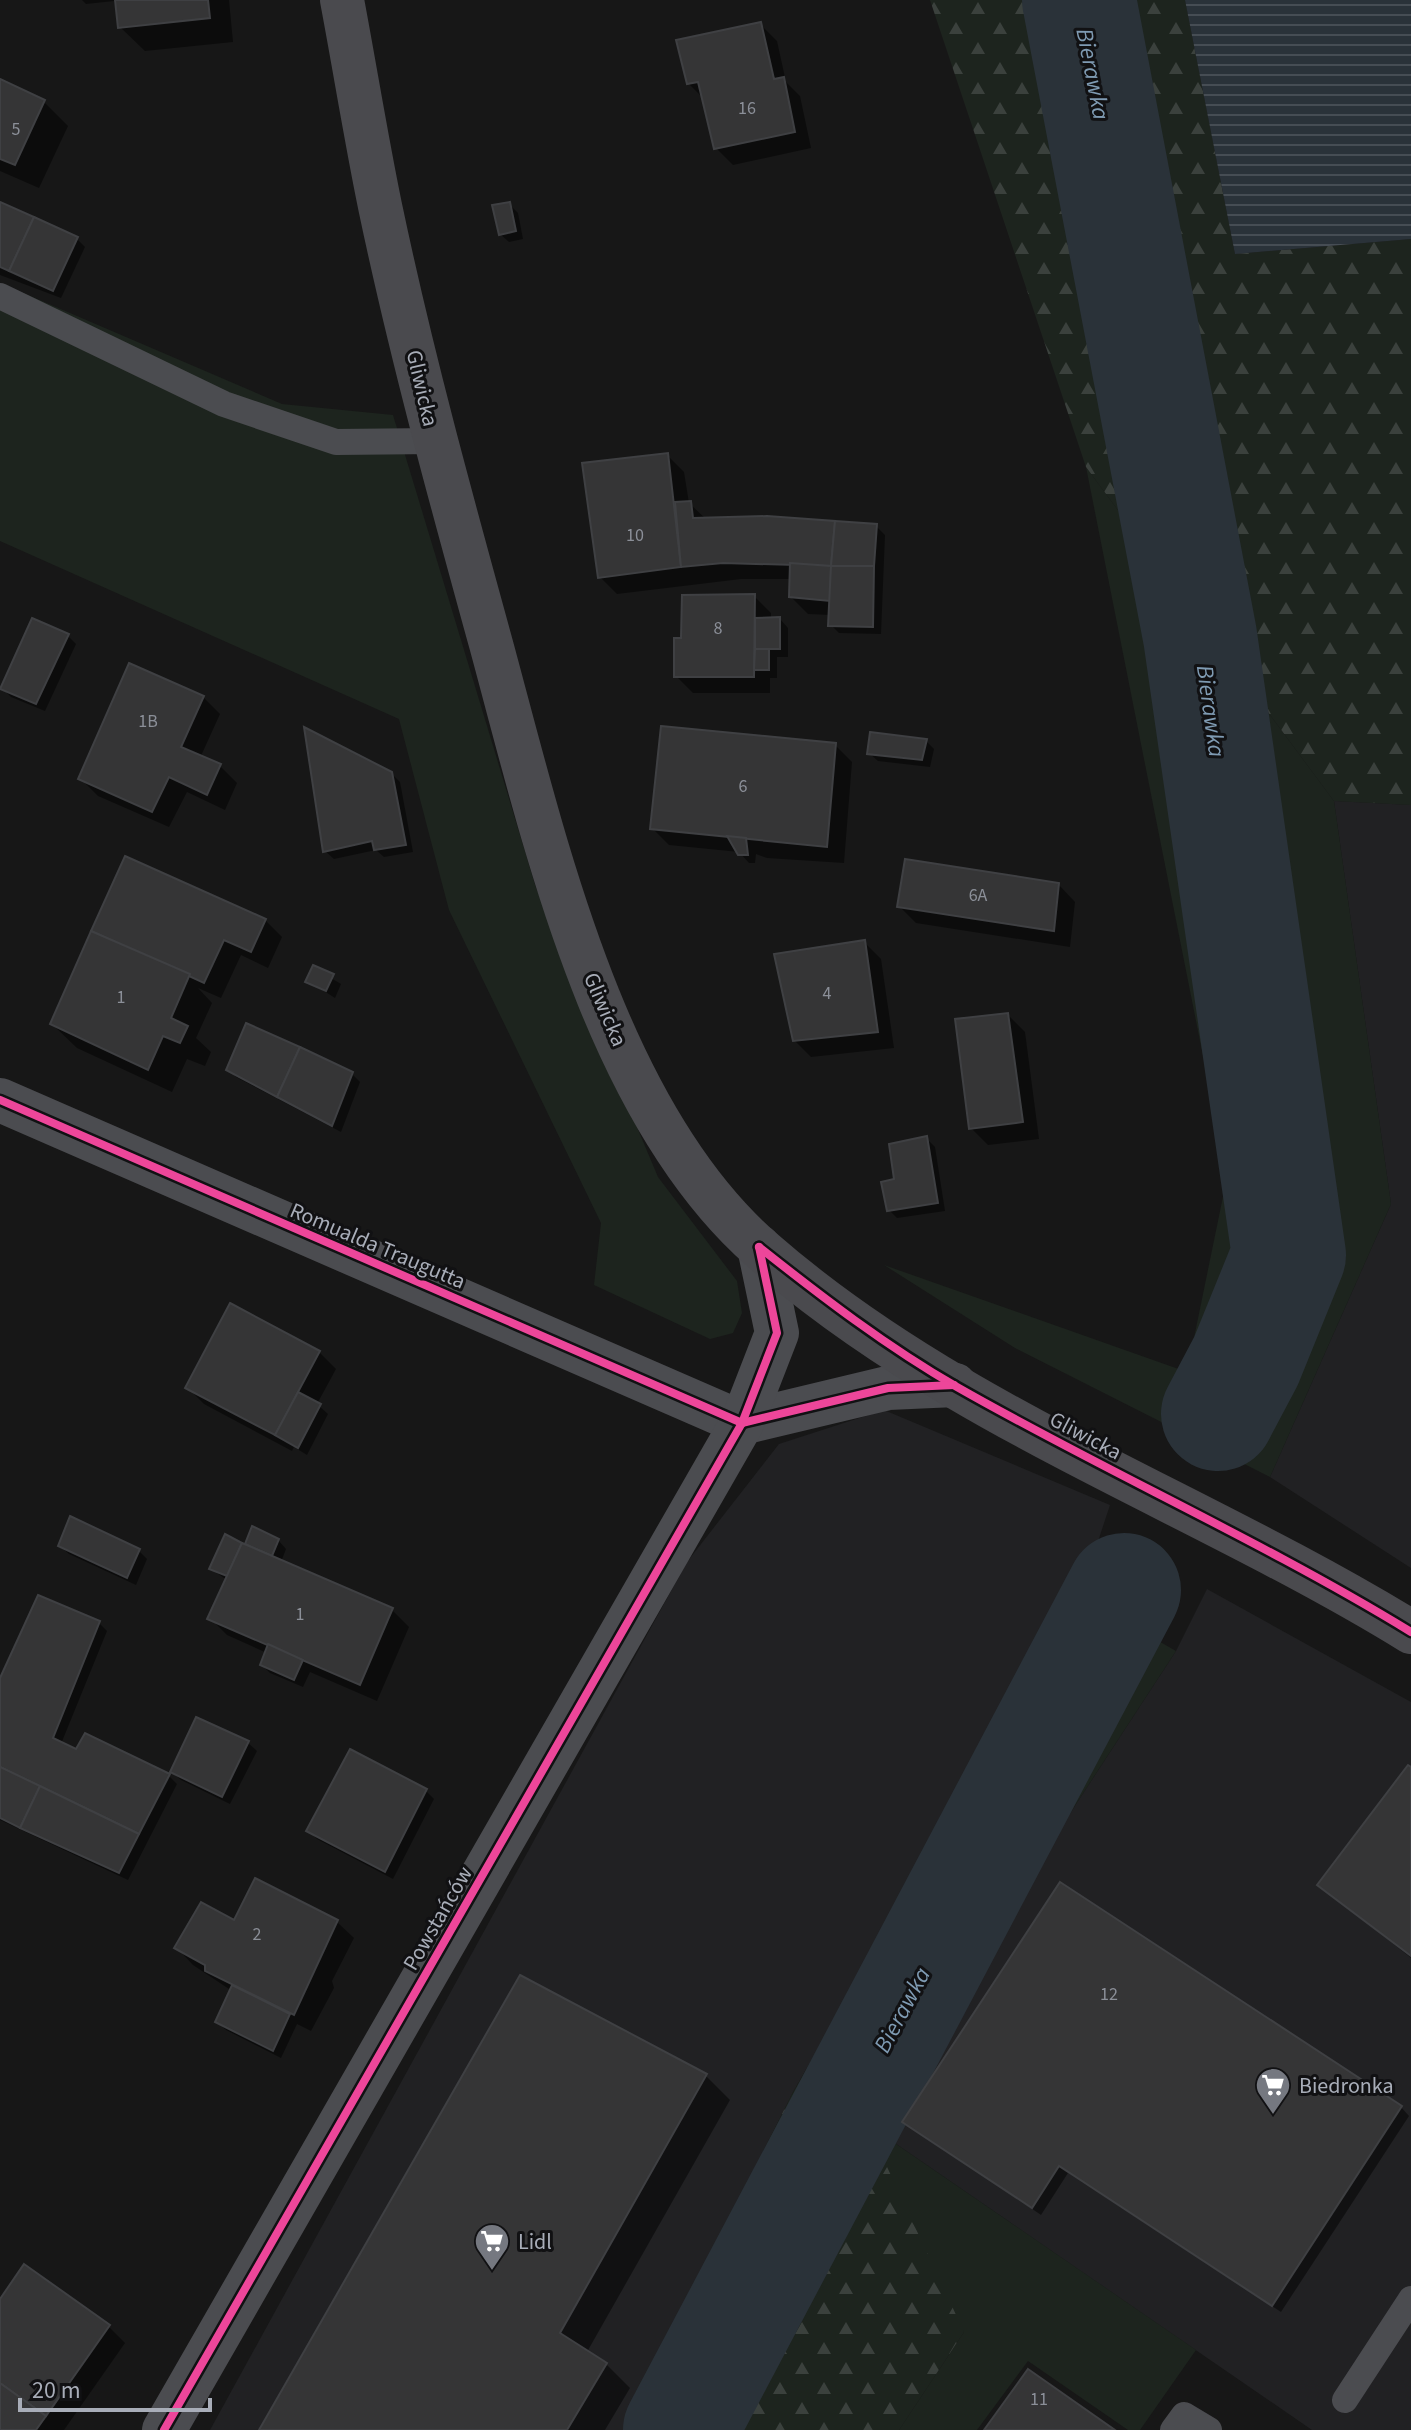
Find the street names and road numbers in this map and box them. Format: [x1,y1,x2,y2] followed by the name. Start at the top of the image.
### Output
[398,347,446,430] street label: Gliwicka
[575,967,635,1051] street label: Gliwicka
[285,1194,470,1297] street label: Romualda Traugutta
[1044,1404,1127,1468] street label: Gliwicka
[395,1860,481,1977] street label: Powstańców

